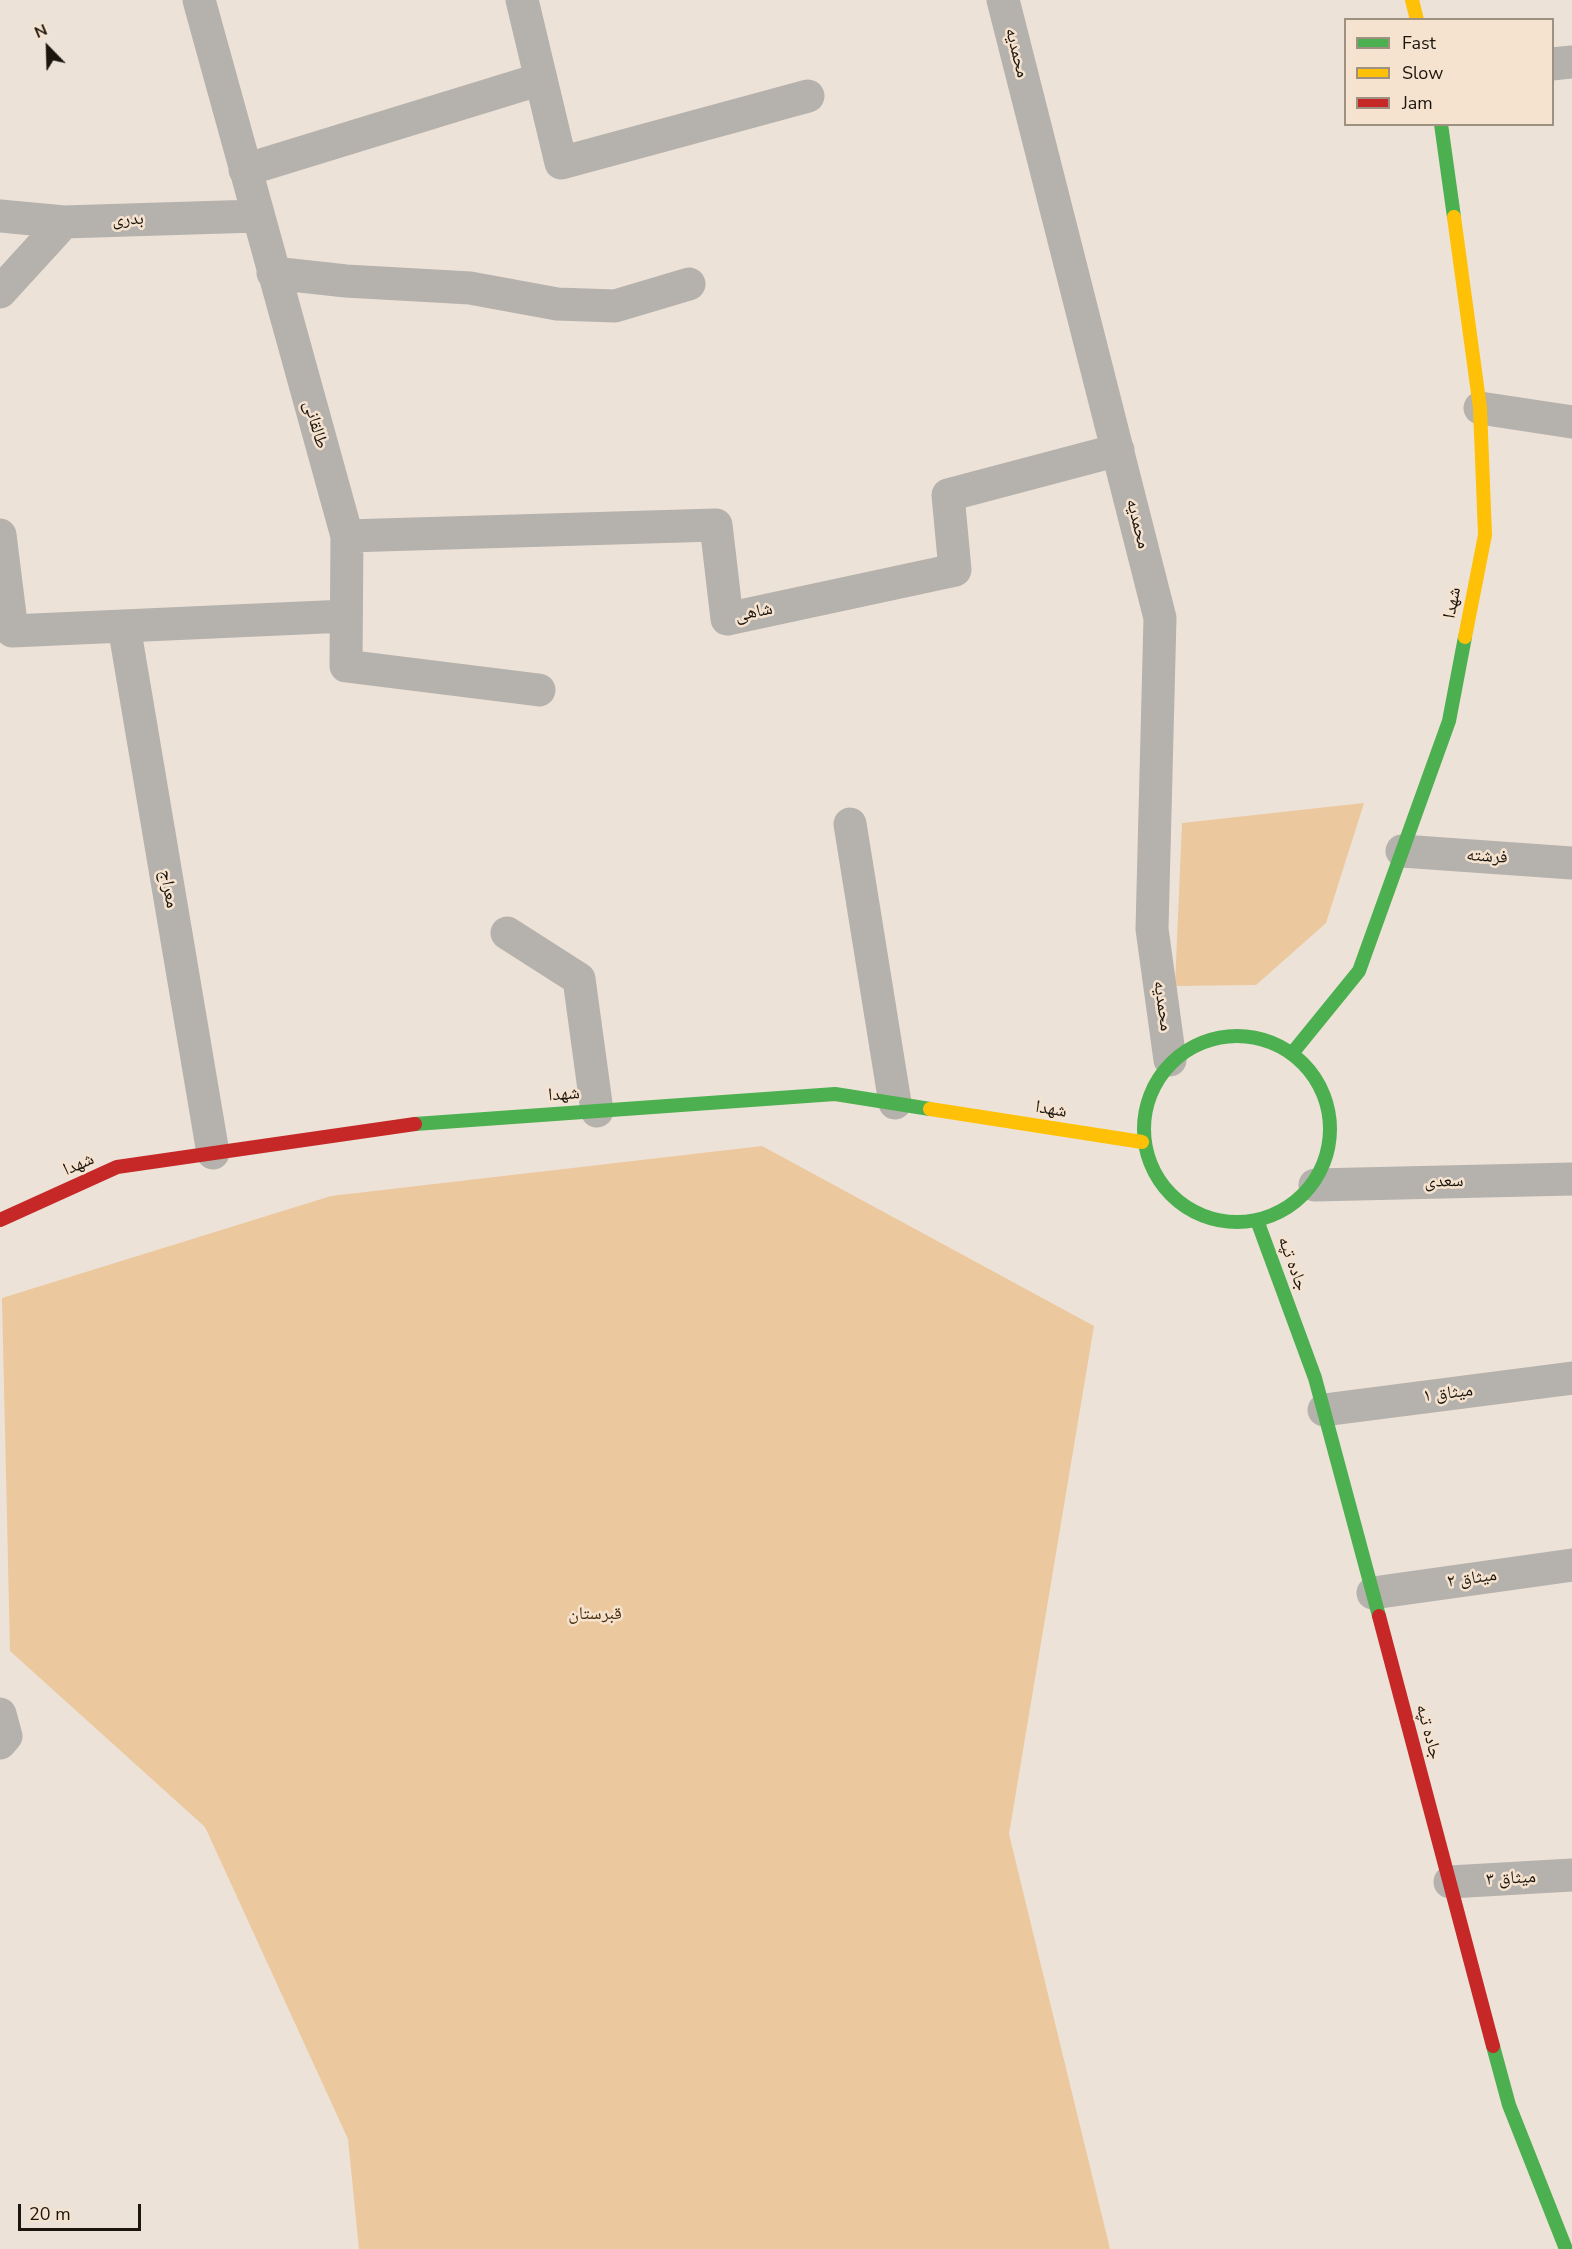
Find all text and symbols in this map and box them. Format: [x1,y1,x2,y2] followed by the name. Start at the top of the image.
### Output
[18,18,78,78] north arrow
[1344,18,1554,126] legend
[31,19,51,44] text: N
[999,26,1033,80] street label: محمدیه
[1402,31,1436,55] text: Fast
[1402,61,1443,85] text: Slow
[1402,91,1433,115] text: Jam
[112,209,144,231] street label: بدری
[298,398,332,452] street label: طالقانی
[1120,497,1154,551] street label: محمدیه
[1439,585,1467,621] street label: شهدا
[733,598,775,628] street label: شاهی
[1466,845,1508,869] street label: فرشته
[154,868,182,910] street label: معراج
[1148,980,1176,1032] street label: محمدیه
[548,1083,580,1107] street label: شهدا
[1034,1097,1068,1123] street label: شهدا
[60,1149,98,1181] street label: شهدا
[1424,1171,1464,1193] street label: سعدی
[1272,1234,1312,1294] street label: جاده تپه
[1422,1380,1474,1408] street label: میثاق ۱
[1446,1565,1498,1593] street label: میثاق ۲
[568,1604,622,1626] park label: قبرستان
[1410,1702,1446,1762] street label: جاده تپه
[1485,1867,1537,1891] street label: میثاق ۳
[21,2192,144,2230] scale bar
[29,2202,71,2226] text: 20 m

